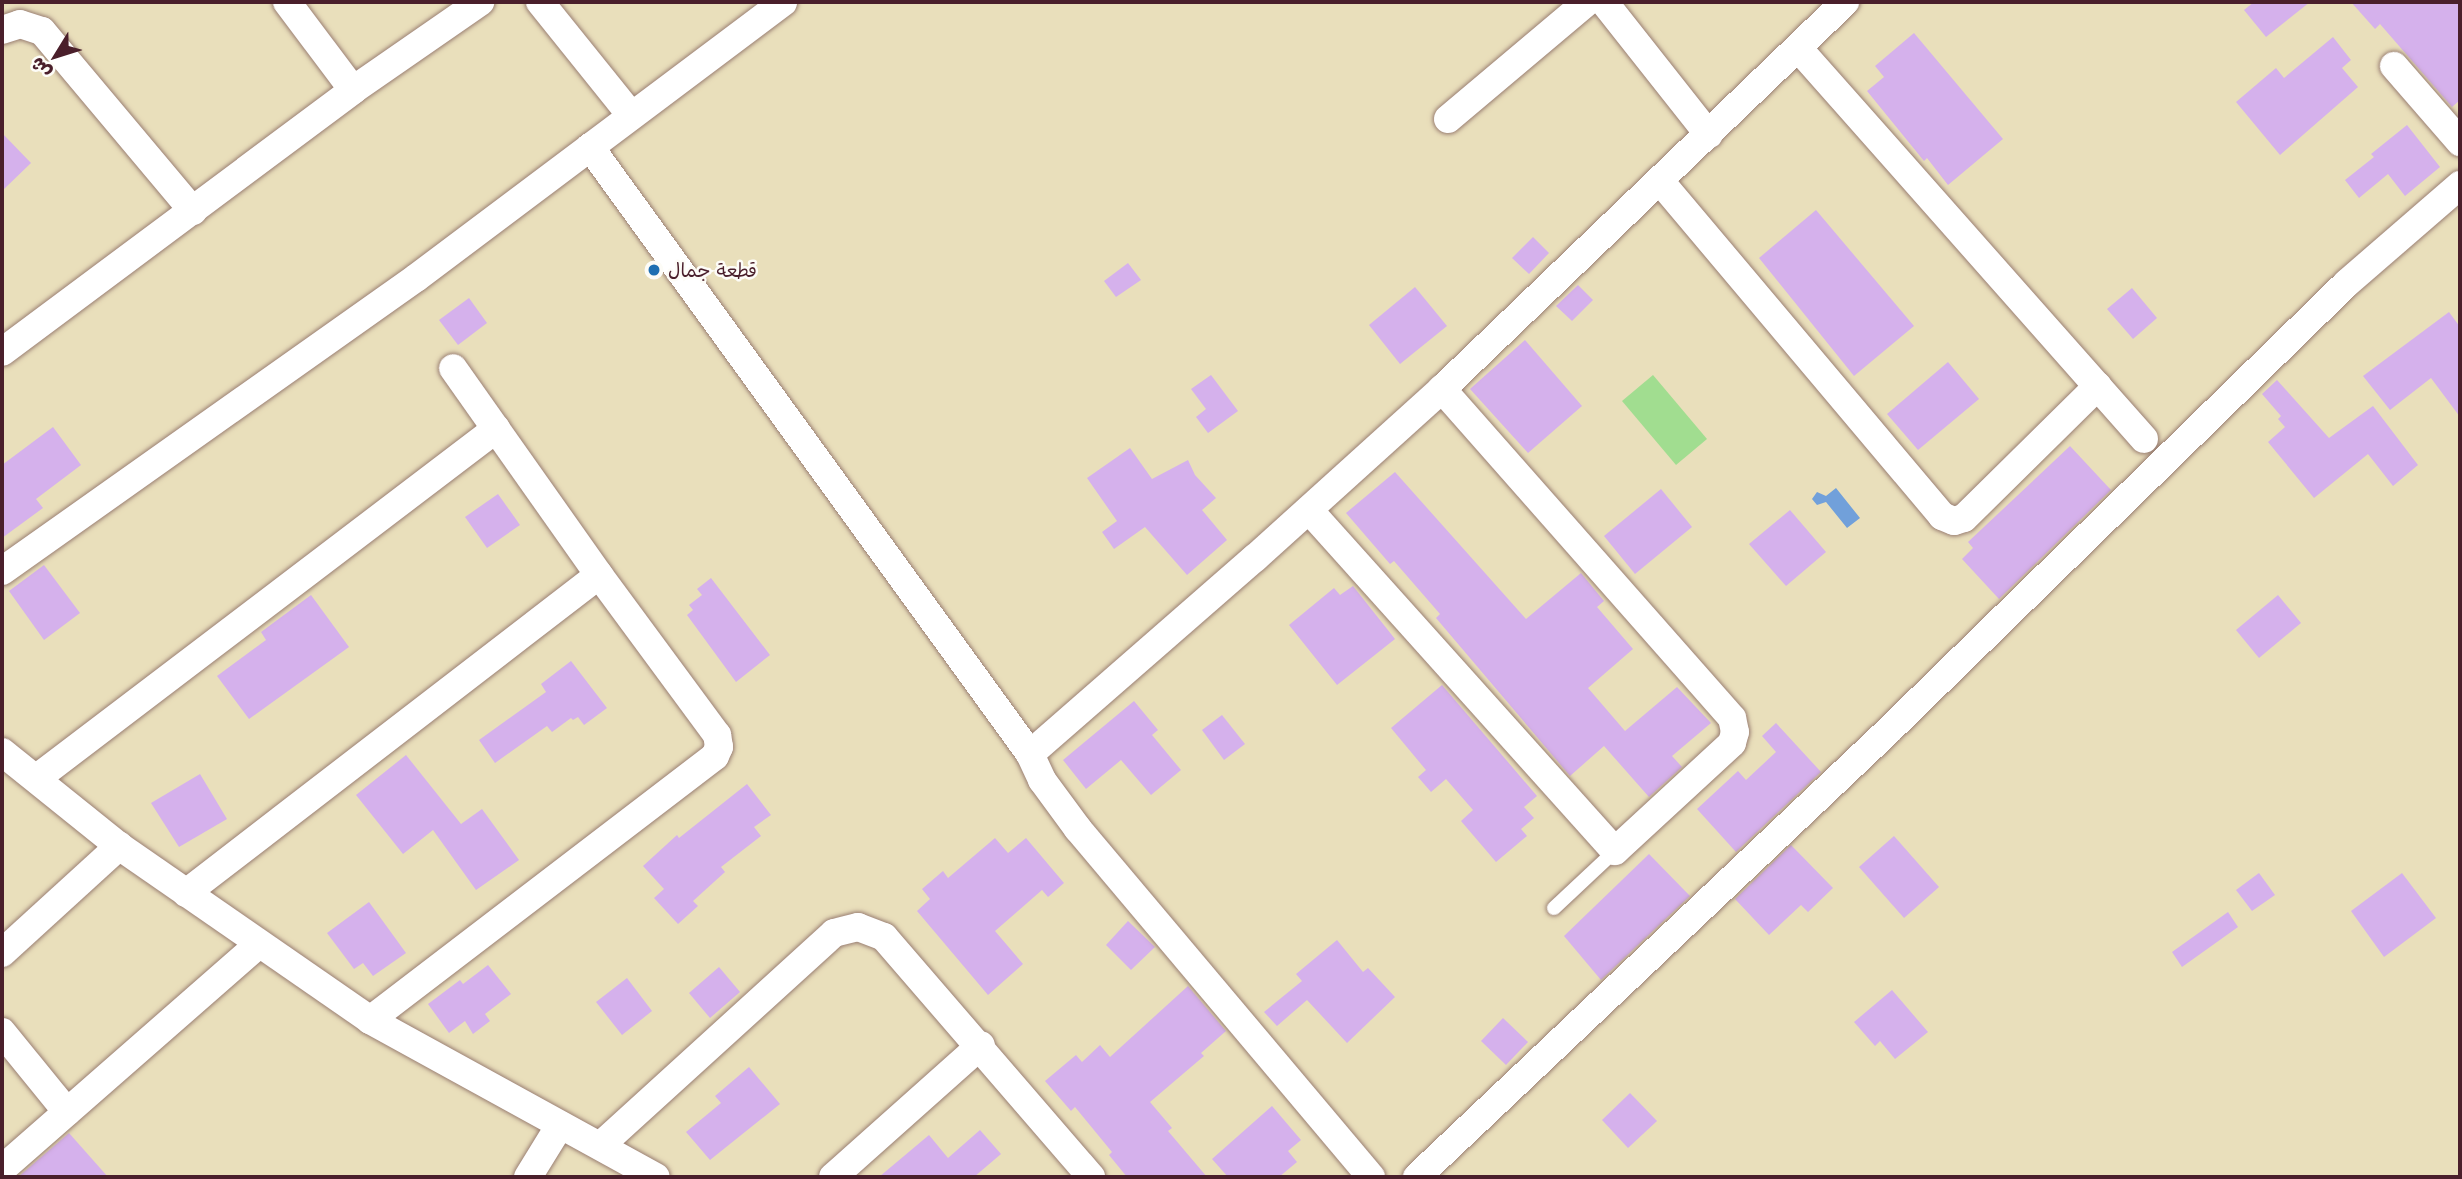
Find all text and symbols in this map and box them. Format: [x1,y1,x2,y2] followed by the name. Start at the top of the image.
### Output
[21,21,91,91] north arrow
[22,52,57,86] text: ش
[668,259,757,281] place label: قطعة جمال
[646,262,662,278] marker: قطعة جمال

